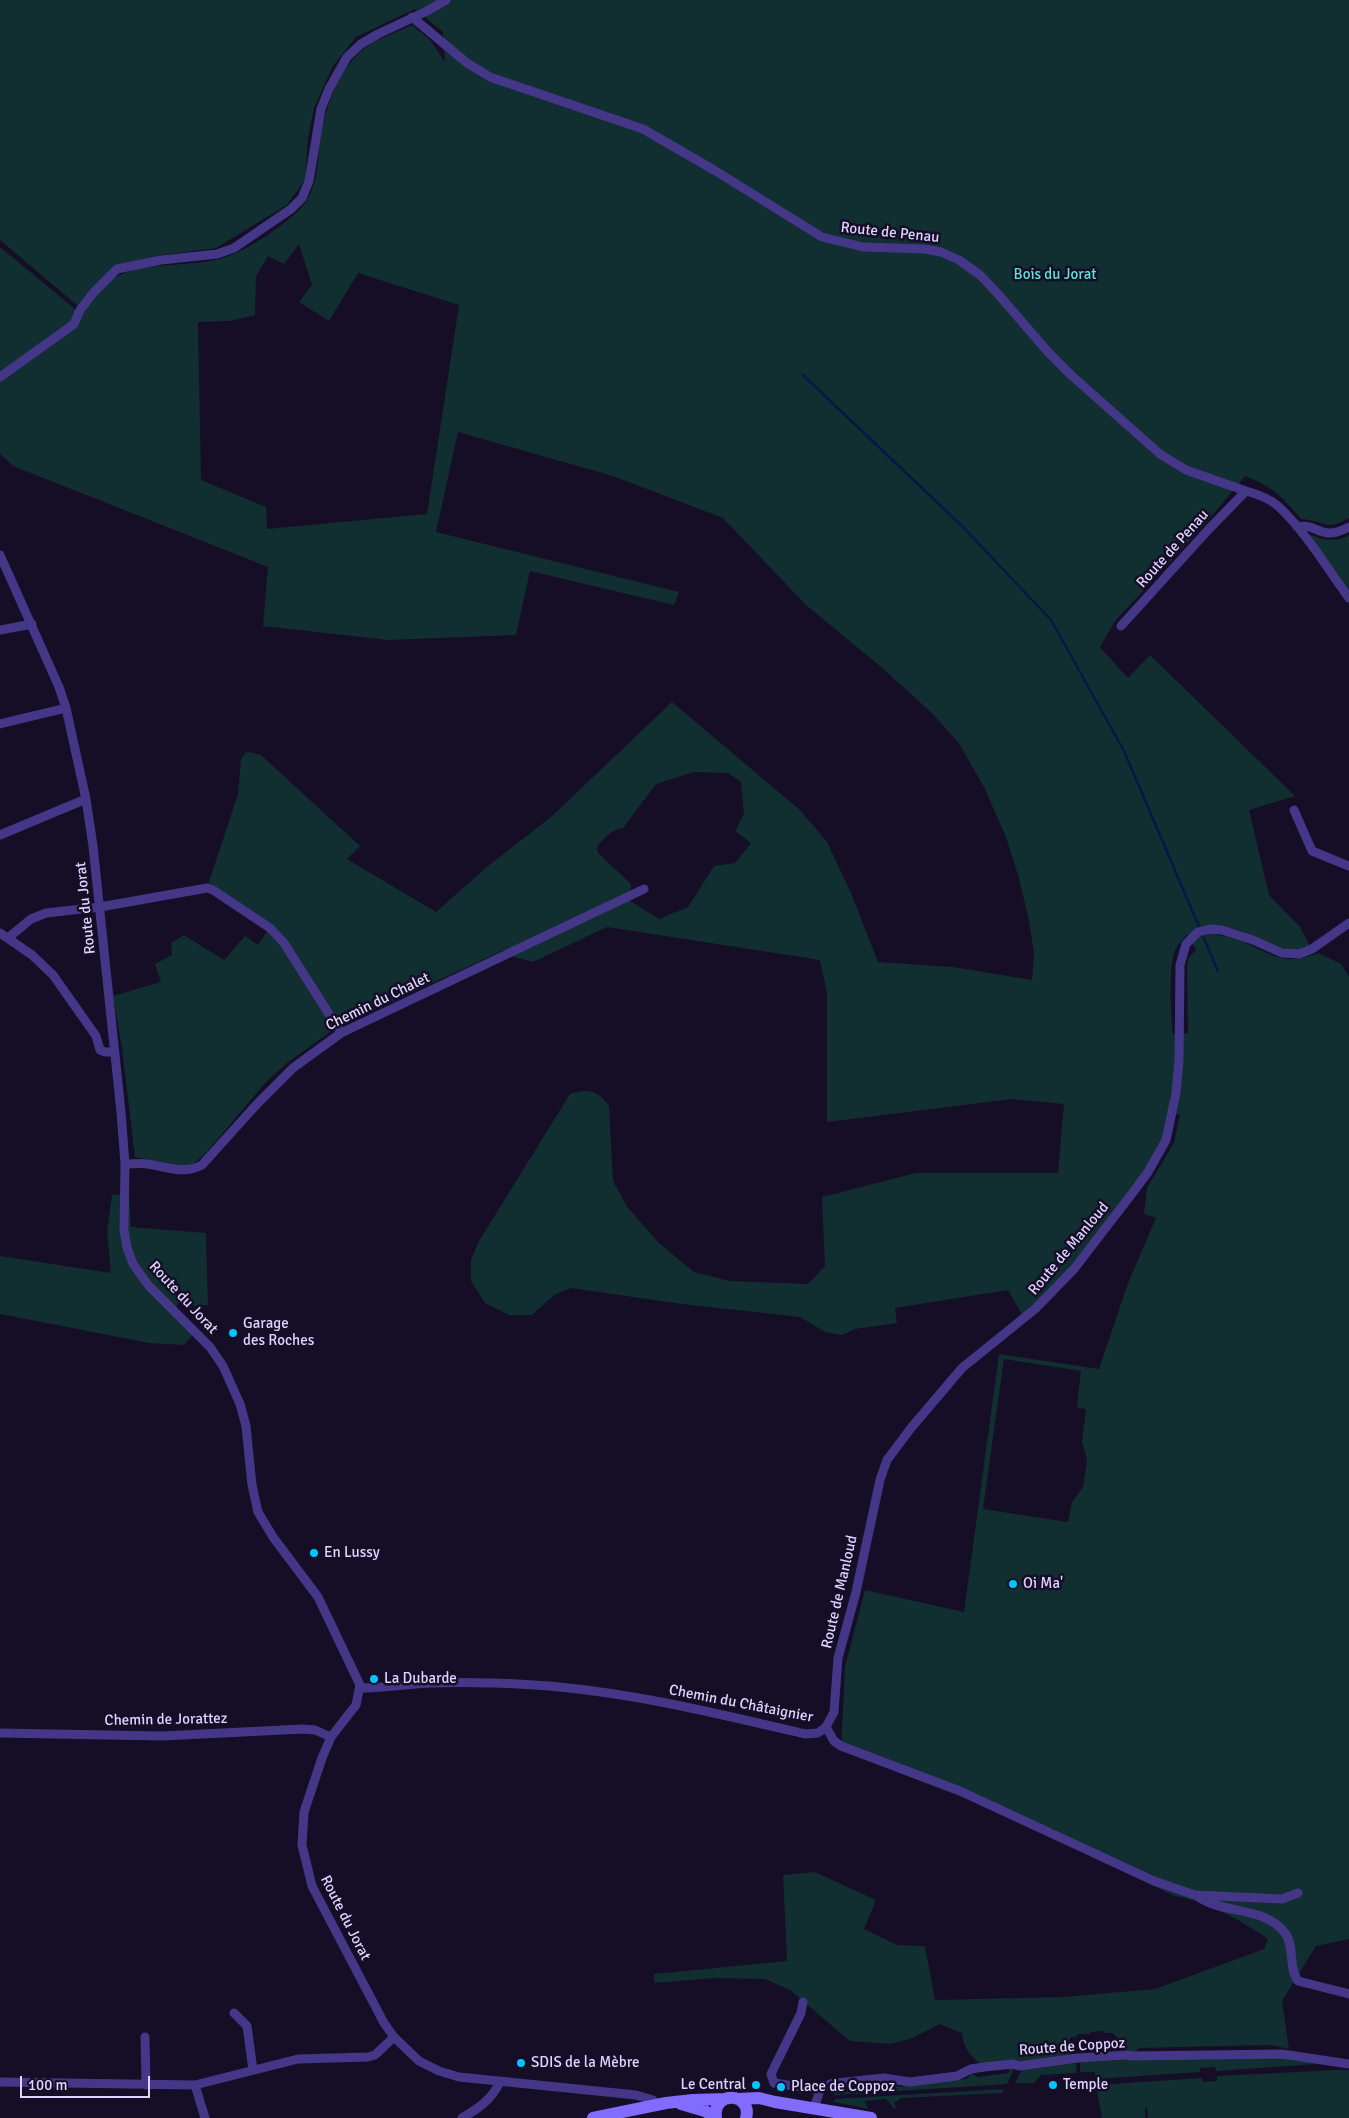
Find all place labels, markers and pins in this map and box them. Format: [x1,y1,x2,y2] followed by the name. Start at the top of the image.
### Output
[243,1315,314,1350] place label: Garage des Roches
[227,1327,239,1339] marker: Garage des Roches
[324,1544,380,1562] place label: En Lussy
[308,1547,320,1559] marker: En Lussy
[1023,1575,1063,1593] place label: Oi Ma'
[1007,1578,1019,1590] marker: Oi Ma'
[384,1670,457,1688] place label: La Dubarde
[368,1673,380,1685] marker: La Dubarde
[531,2054,639,2072] place label: SDIS de la Mèbre
[515,2057,527,2069] marker: SDIS de la Mèbre
[680,2076,746,2094] place label: Le Central
[1063,2076,1108,2094] place label: Temple
[791,2078,895,2096] place label: Place de Coppoz
[750,2079,762,2091] marker: Le Central
[1047,2079,1059,2091] marker: Temple
[775,2081,787,2093] marker: Place de Coppoz

